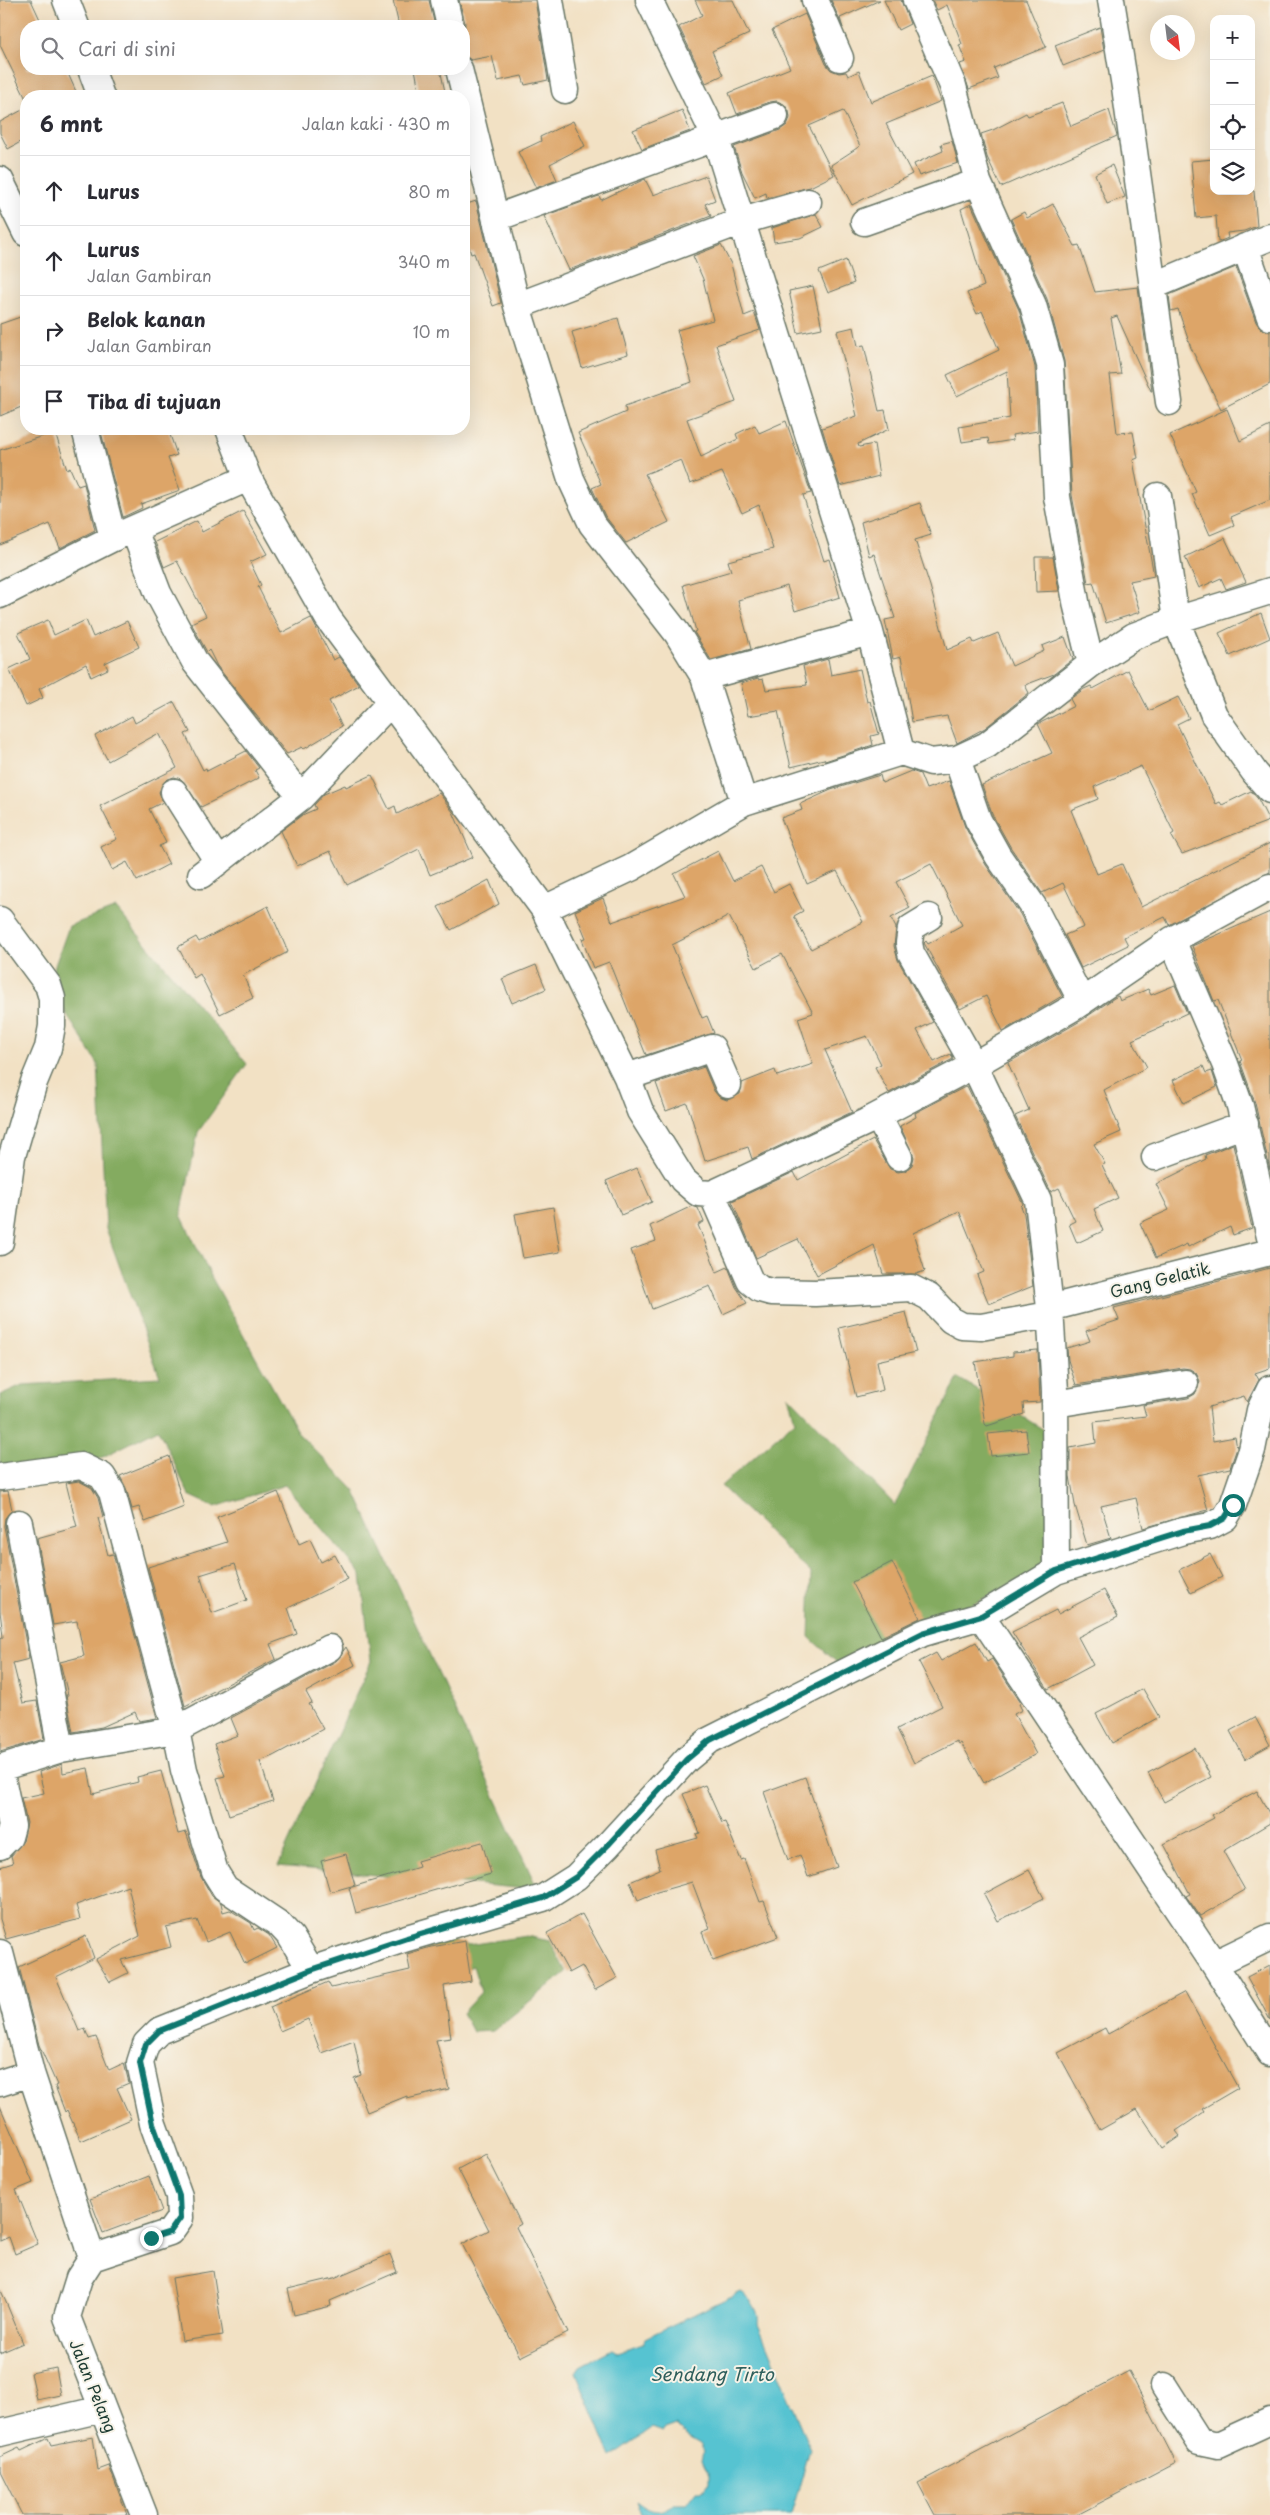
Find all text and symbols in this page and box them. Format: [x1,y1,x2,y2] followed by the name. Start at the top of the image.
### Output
[1150,15,1195,60] north arrow
[1210,15,1255,195] map controls
[1210,15,1255,60] button: +
[20,20,470,75] search box
[38,34,66,62] icon: search
[78,34,176,62] text: Cari di sini
[1210,60,1255,105] button: −
[1210,105,1255,150] button: locate
[40,107,103,139] text: 6 mnt
[302,111,450,135] text: Jalan kaki · 430 m
[1210,150,1255,195] button: layers
[40,177,68,205] icon: ahead
[87,177,140,205] text: Lurus
[408,179,450,203] text: 80 m
[87,235,140,263] text: Lurus
[40,247,68,275] icon: ahead
[398,249,450,273] text: 340 m
[87,263,212,287] text: Jalan Gambiran
[87,305,206,333] text: Belok kanan
[40,317,68,345] icon: right
[413,319,450,343] text: 10 m
[87,333,212,357] text: Jalan Gambiran
[40,387,68,415] icon: arrive
[87,387,221,415] text: Tiba di tujuan
[1107,1255,1213,1303] street label: Gang Gelatik
[1222,1494,1245,1517] route start
[140,2227,163,2250] route end
[64,2335,124,2436] street label: Jalan Pelang
[650,2360,775,2387] water label: Sendang Tirto

